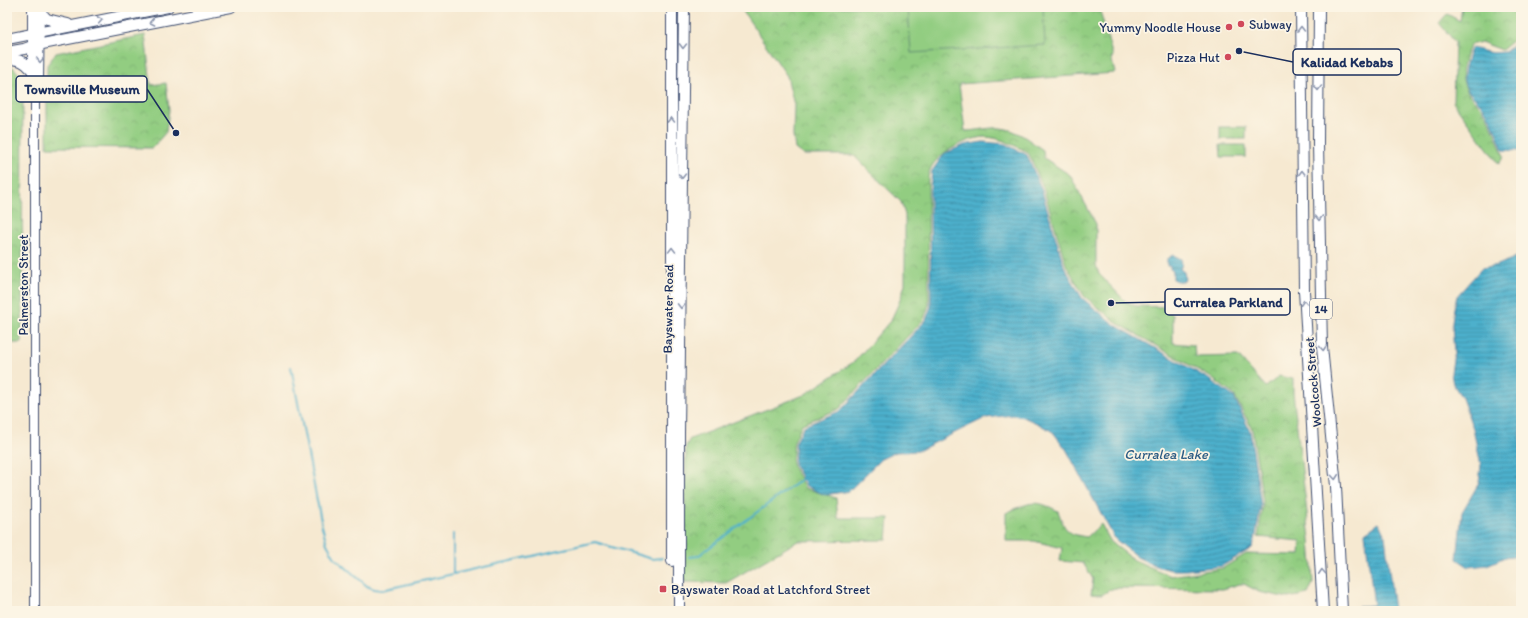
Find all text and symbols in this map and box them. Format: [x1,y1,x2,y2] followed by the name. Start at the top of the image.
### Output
[97,17,103,25] one-way arrow
[1249,17,1292,32] place label: Subway
[149,18,155,26] one-way arrow
[1236,19,1246,29] marker: Subway
[1100,20,1221,35] place label: Yummy Noodle House
[1224,22,1234,32] marker: Yummy Noodle House
[1297,26,1305,32] one-way arrow
[679,43,687,49] one-way arrow
[1293,49,1401,75] callout: Kalidad Kebabs
[1167,50,1220,65] place label: Pizza Hut
[1223,52,1233,62] marker: Pizza Hut
[1301,54,1393,71] text: Kalidad Kebabs
[36,57,44,63] one-way arrow
[16,76,147,102] callout: Townsville Museum
[23,81,140,98] text: Townsville Museum
[1314,85,1322,91] one-way arrow
[667,117,675,123] one-way arrow
[1298,170,1306,176] one-way arrow
[678,173,686,179] one-way arrow
[1315,215,1323,221] one-way arrow
[16,234,31,336] street label: Palmerston Street
[668,247,676,253] one-way arrow
[660,264,676,354] street label: Bayswater Road
[1165,289,1290,315] callout: Curralea Parkland
[1173,294,1283,311] text: Curralea Parkland
[1310,299,1332,319] road number: 14
[1300,300,1309,306] one-way arrow
[677,303,685,309] one-way arrow
[1302,336,1324,428] street label: Woolcock Street
[1318,345,1327,351] one-way arrow
[1124,446,1209,463] water label: Curralea Lake
[1330,474,1339,480] one-way arrow
[1317,569,1326,575] one-way arrow
[671,582,870,597] place label: Bayswater Road at Latchford Street
[658,584,668,594] marker: Bayswater Road at Latchford Street

